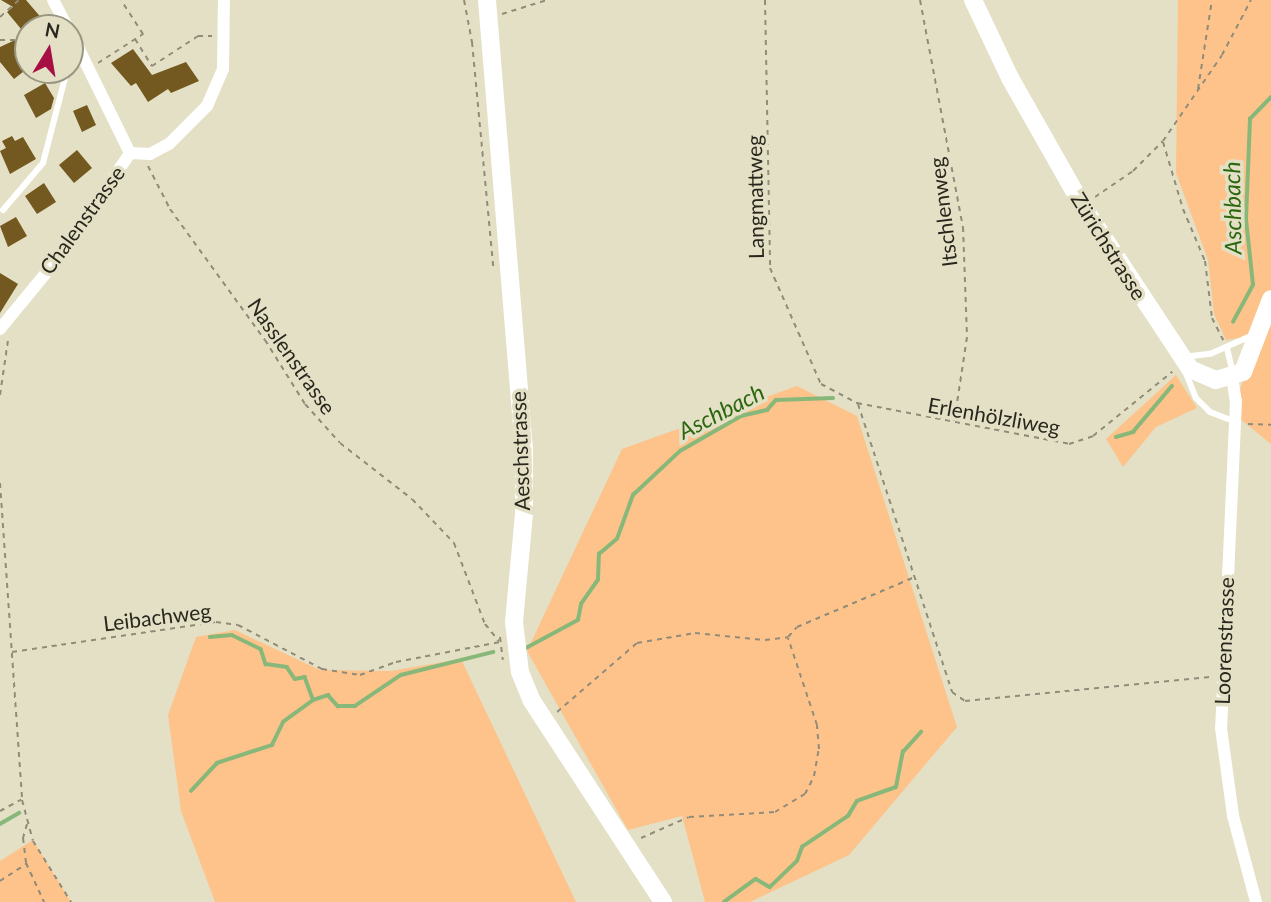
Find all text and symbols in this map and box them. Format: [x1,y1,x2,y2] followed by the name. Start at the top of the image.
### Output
[14,14,84,84] north arrow
[43,17,62,43] text: N
[741,135,769,259] street label: Langmattweg
[924,156,962,268] street label: Itschlenweg
[34,161,130,279] street label: Chalenstrasse
[1217,161,1247,255] water label: Aschbach
[1066,188,1152,304] street label: Zürichstrasse
[243,293,341,419] street label: Nasslenstrasse
[673,378,769,444] water label: Aschbach
[505,391,535,511] street label: Aeschstrasse
[926,392,1062,440] street label: Erlenhölzliweg
[1209,577,1239,705] street label: Loorenstrasse
[102,598,212,636] street label: Leibachweg

